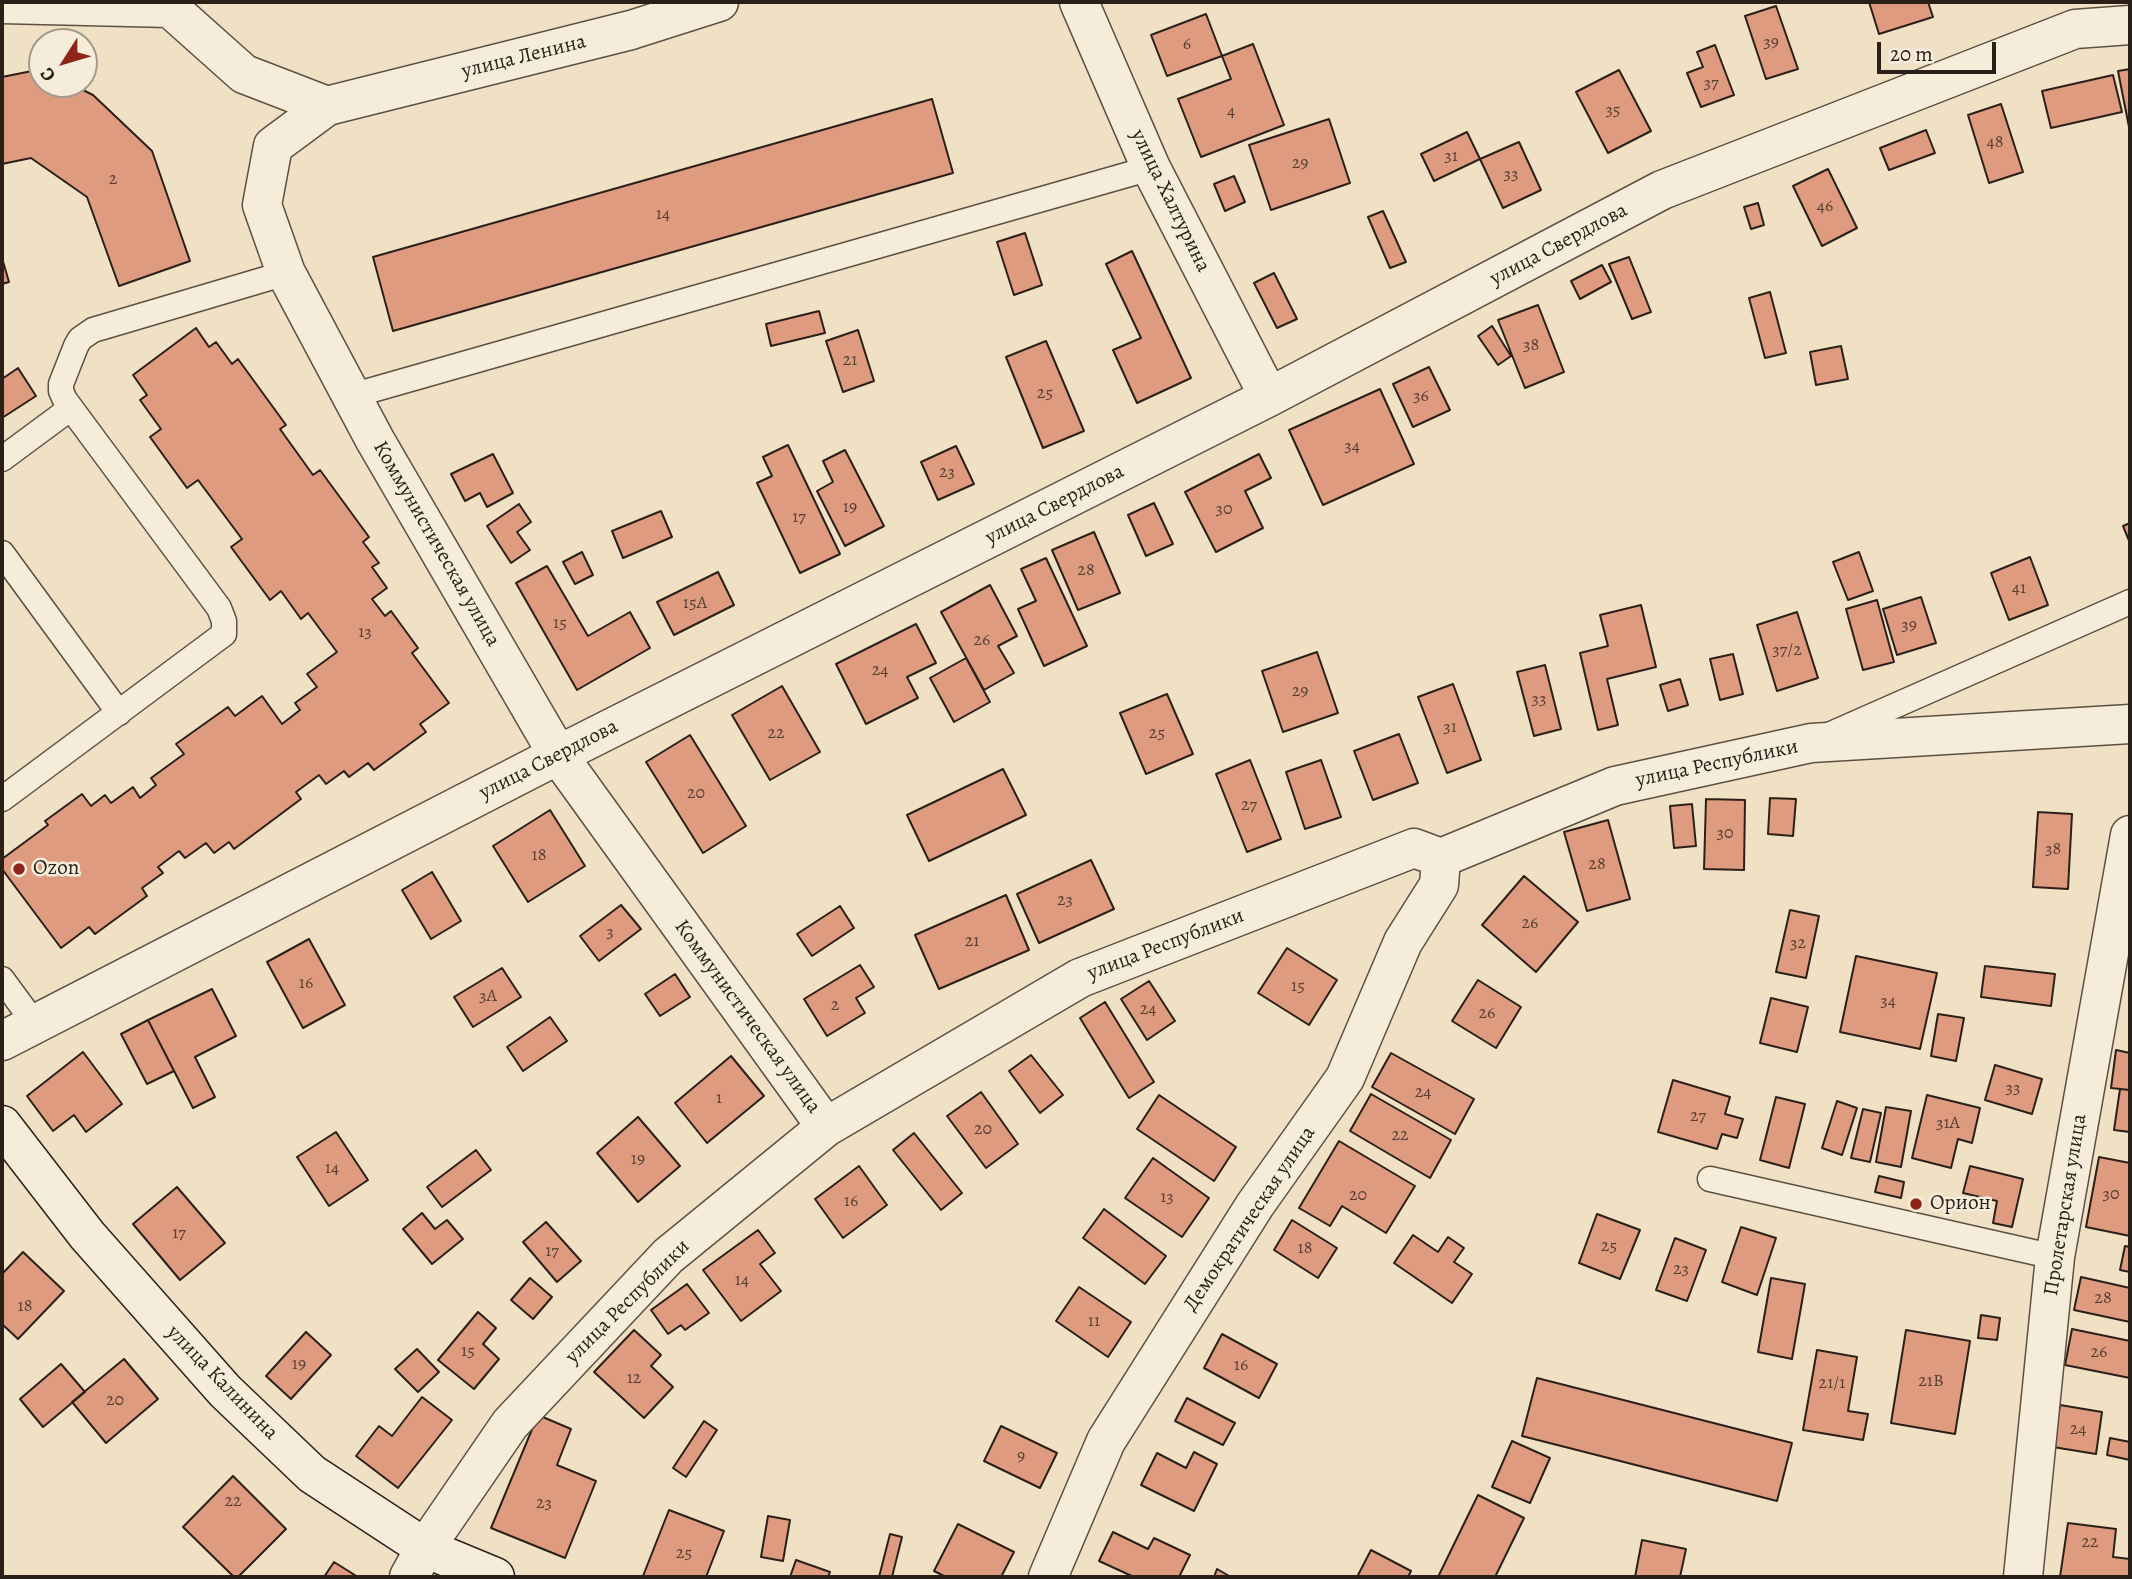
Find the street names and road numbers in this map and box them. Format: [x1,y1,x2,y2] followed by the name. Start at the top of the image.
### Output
[459,29,589,85] street label: улица Ленина
[1125,126,1215,276] street label: улица Халтурина
[1486,198,1632,292] street label: улица Свердлова
[367,437,505,651] street label: Коммунистическая улица
[982,459,1128,551] street label: улица Свердлова
[476,714,622,806] street label: улица Свердлова
[1633,734,1801,794] street label: улица Республики
[1084,904,1248,986] street label: улица Республики
[668,915,826,1119] street label: Коммунистическая улица
[2039,1112,2093,1298] street label: Пролетарская улица
[1179,1122,1321,1316] street label: Демократическая улица
[561,1235,695,1369] street label: улица Республики
[161,1320,283,1446] street label: улица Калинина

